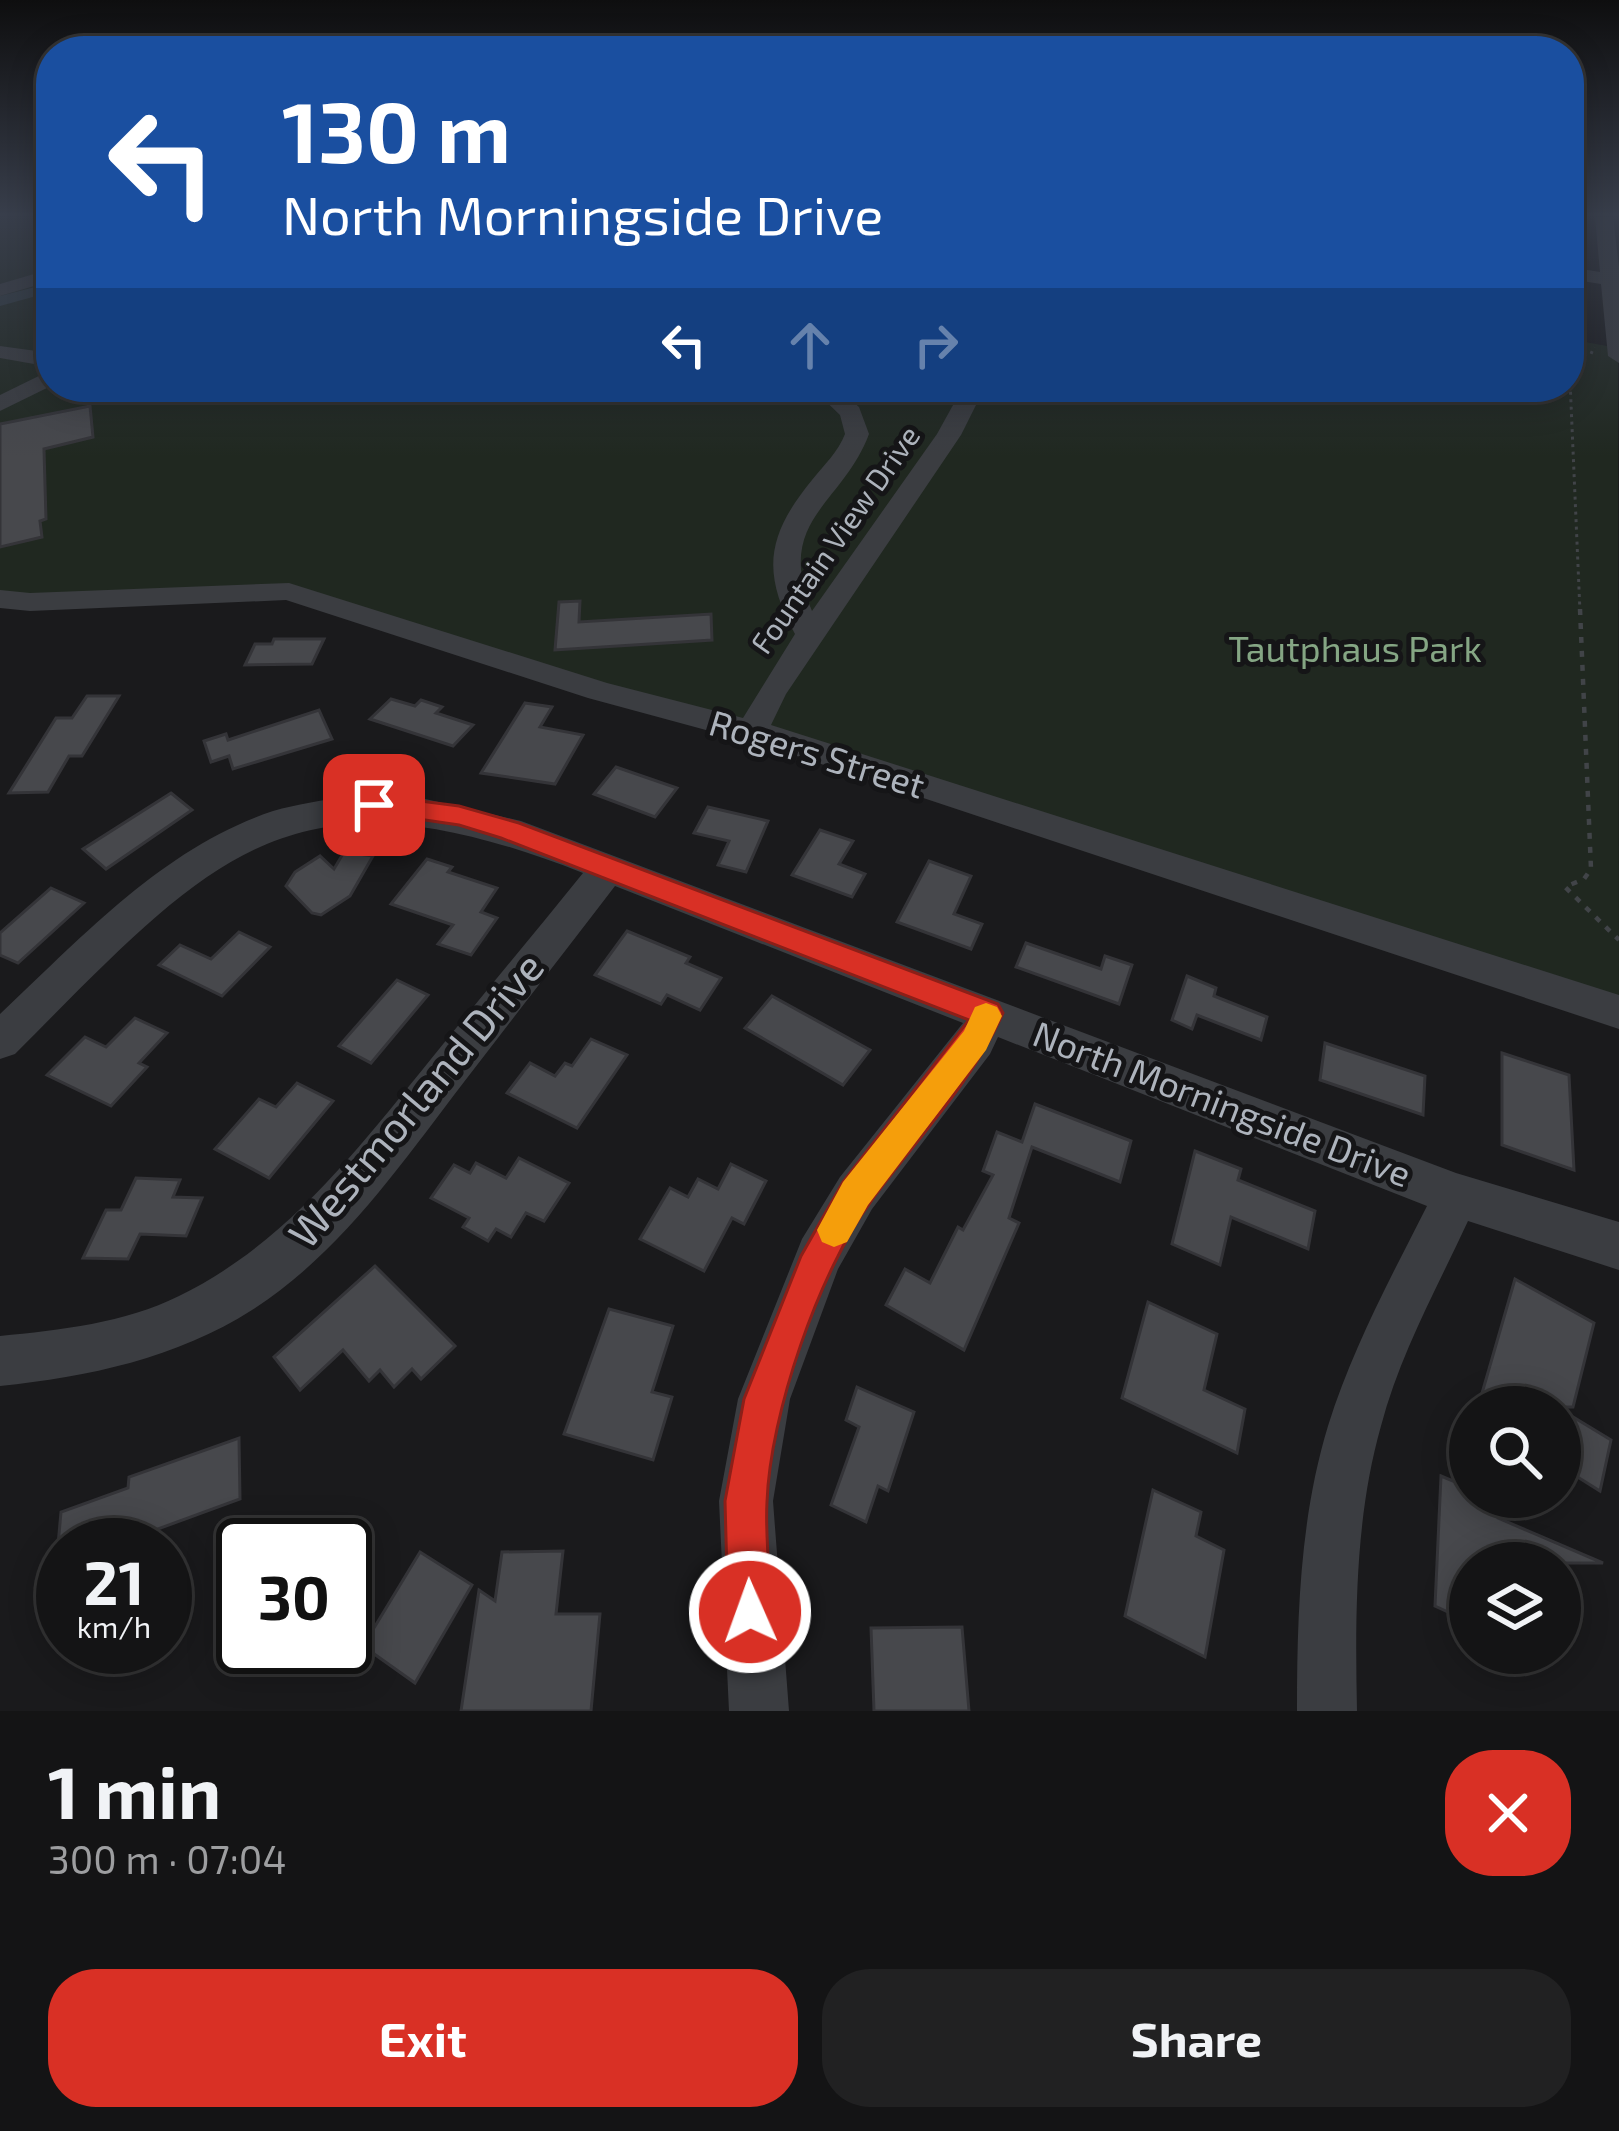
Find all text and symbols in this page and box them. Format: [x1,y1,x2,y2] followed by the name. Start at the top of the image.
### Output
[282,79,511,180] text: 130 m
[84,84,240,240] icon: left
[282,181,883,246] text: North Morningside Drive
[651,312,717,378] icon: left
[777,312,843,378] icon: ahead
[903,312,969,378] icon: right
[742,418,926,660] street label: Fountain View Drive
[1228,626,1482,669] park label: Tautphaus Park
[705,699,930,806] street label: Rogers Street
[323,754,425,856] pin
[341,772,407,838] icon: arrive
[277,941,552,1256] street label: Westmorland Drive
[1028,1011,1417,1195] street label: North Morningside Drive
[1449,1386,1581,1674] map controls
[1449,1386,1581,1518] button: search
[216,1518,372,1674] speed limit sign: 30
[1449,1542,1581,1674] button: layers
[84,1545,144,1617] text: 21
[687,1549,813,1675] position arrow
[77,1608,151,1644] text: km/h
[48,1747,221,1833] text: 1 min
[1445,1750,1571,1876] button: close
[48,1835,286,1882] text: 300 m · 07:04
[48,1969,798,2107] button: Exit
[822,1969,1571,2107] button: Share

